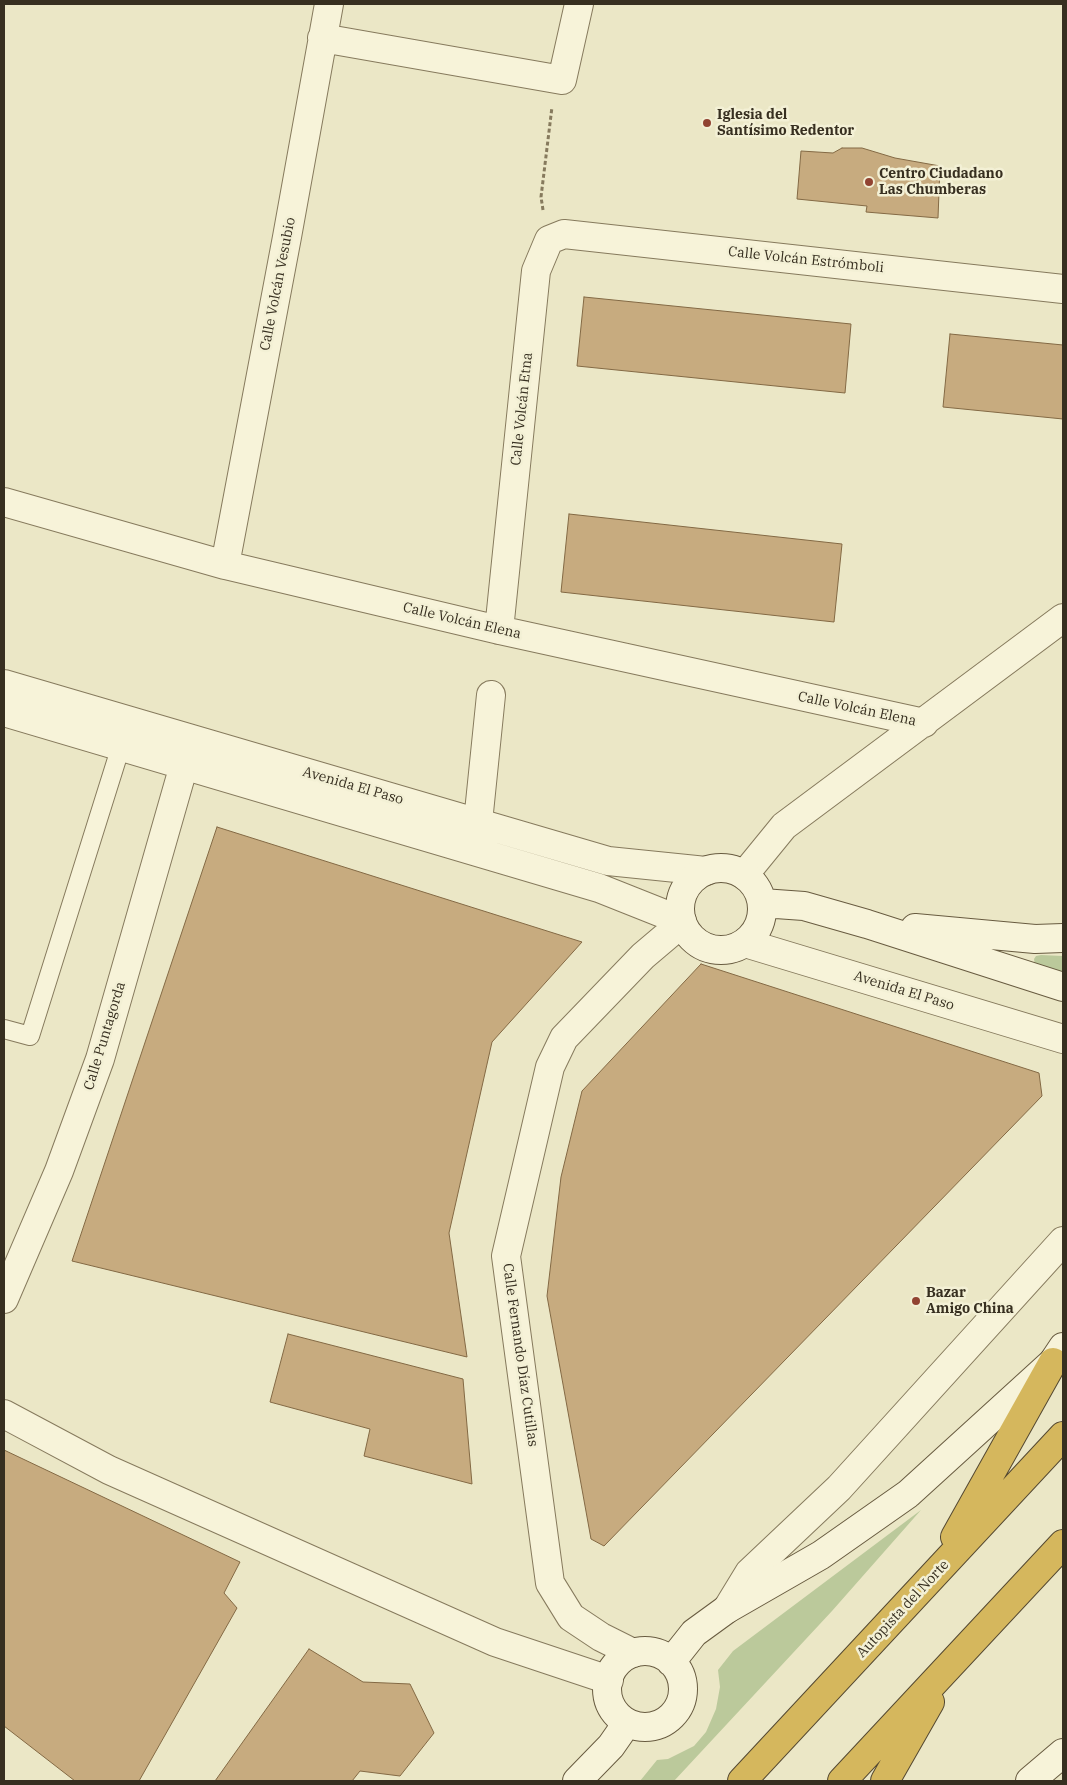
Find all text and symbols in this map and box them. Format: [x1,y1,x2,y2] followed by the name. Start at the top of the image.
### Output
[717,107,854,140] place label: Iglesia del Santísimo Redentor
[701,117,713,129] marker: Iglesia del Santísimo Redentor
[879,166,1003,198] place label: Centro Ciudadano Las Chumberas
[863,176,875,188] marker: Centro Ciudadano Las Chumberas
[257,216,299,352] street label: Calle Volcán Vesubio
[727,243,885,277] street label: Calle Volcán Estrómboli
[508,351,536,467] street label: Calle Volcán Etna
[401,599,523,643] street label: Calle Volcán Elena
[796,688,918,730] street label: Calle Volcán Elena
[301,764,405,808] street label: Avenida El Paso
[852,968,956,1014] street label: Avenida El Paso
[81,980,129,1092] street label: Calle Puntagorda
[499,1262,541,1448] street label: Calle Fernando Díaz Cutillas
[926,1285,1014,1318] place label: Bazar Amigo China
[910,1295,922,1307] marker: Bazar Amigo China
[853,1557,953,1661] street label: Autopista del Norte

